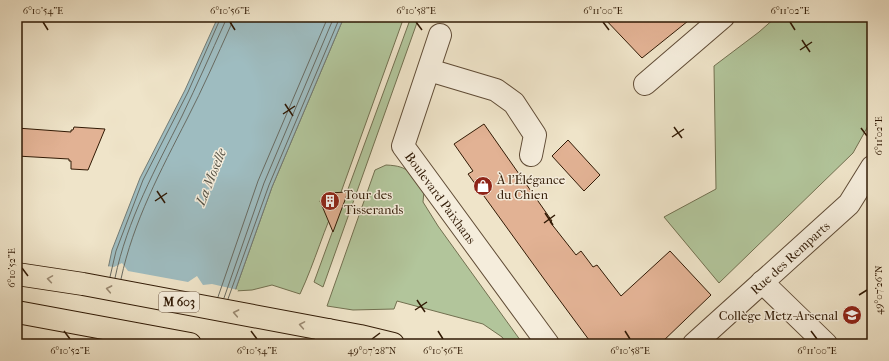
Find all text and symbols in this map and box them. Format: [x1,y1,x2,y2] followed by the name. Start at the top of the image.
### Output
[23,5,63,17] text: 6°10'54"E
[210,5,250,17] text: 6°10'56"E
[396,5,436,17] text: 6°10'58"E
[583,5,623,17] text: 6°11'00"E
[771,5,810,17] text: 6°11'02"E
[873,117,885,156] text: 6°11'02"E
[192,146,230,209] water label: La Moselle
[402,149,479,247] street label: Boulevard Paixhans
[496,172,566,202] place label: À l'Élégance du Chien
[472,175,494,197] shop icon: À l'Élégance du Chien
[344,187,403,217] place label: Tour des Tisserands
[319,190,341,212] building icon: Tour des Tisserands
[747,218,833,297] street label: Rue des Remparts
[6,248,18,288] text: 6°10'52"E
[873,265,885,315] text: 49°07'26"N
[47,275,53,284] one-way arrow
[105,285,112,294] one-way arrow
[159,292,199,312] road number: M 603
[841,304,863,326] school or university icon: Collège Metz-Arsenal
[719,308,838,323] place label: Collège Metz-Arsenal
[233,309,240,318] one-way arrow
[299,321,305,329] one-way arrow
[50,345,90,357] text: 6°10'52"E
[237,345,277,357] text: 6°10'54"E
[348,345,397,357] text: 49°07'28"N
[423,345,463,357] text: 6°10'56"E
[610,345,650,357] text: 6°10'58"E
[797,345,837,357] text: 6°11'00"E

